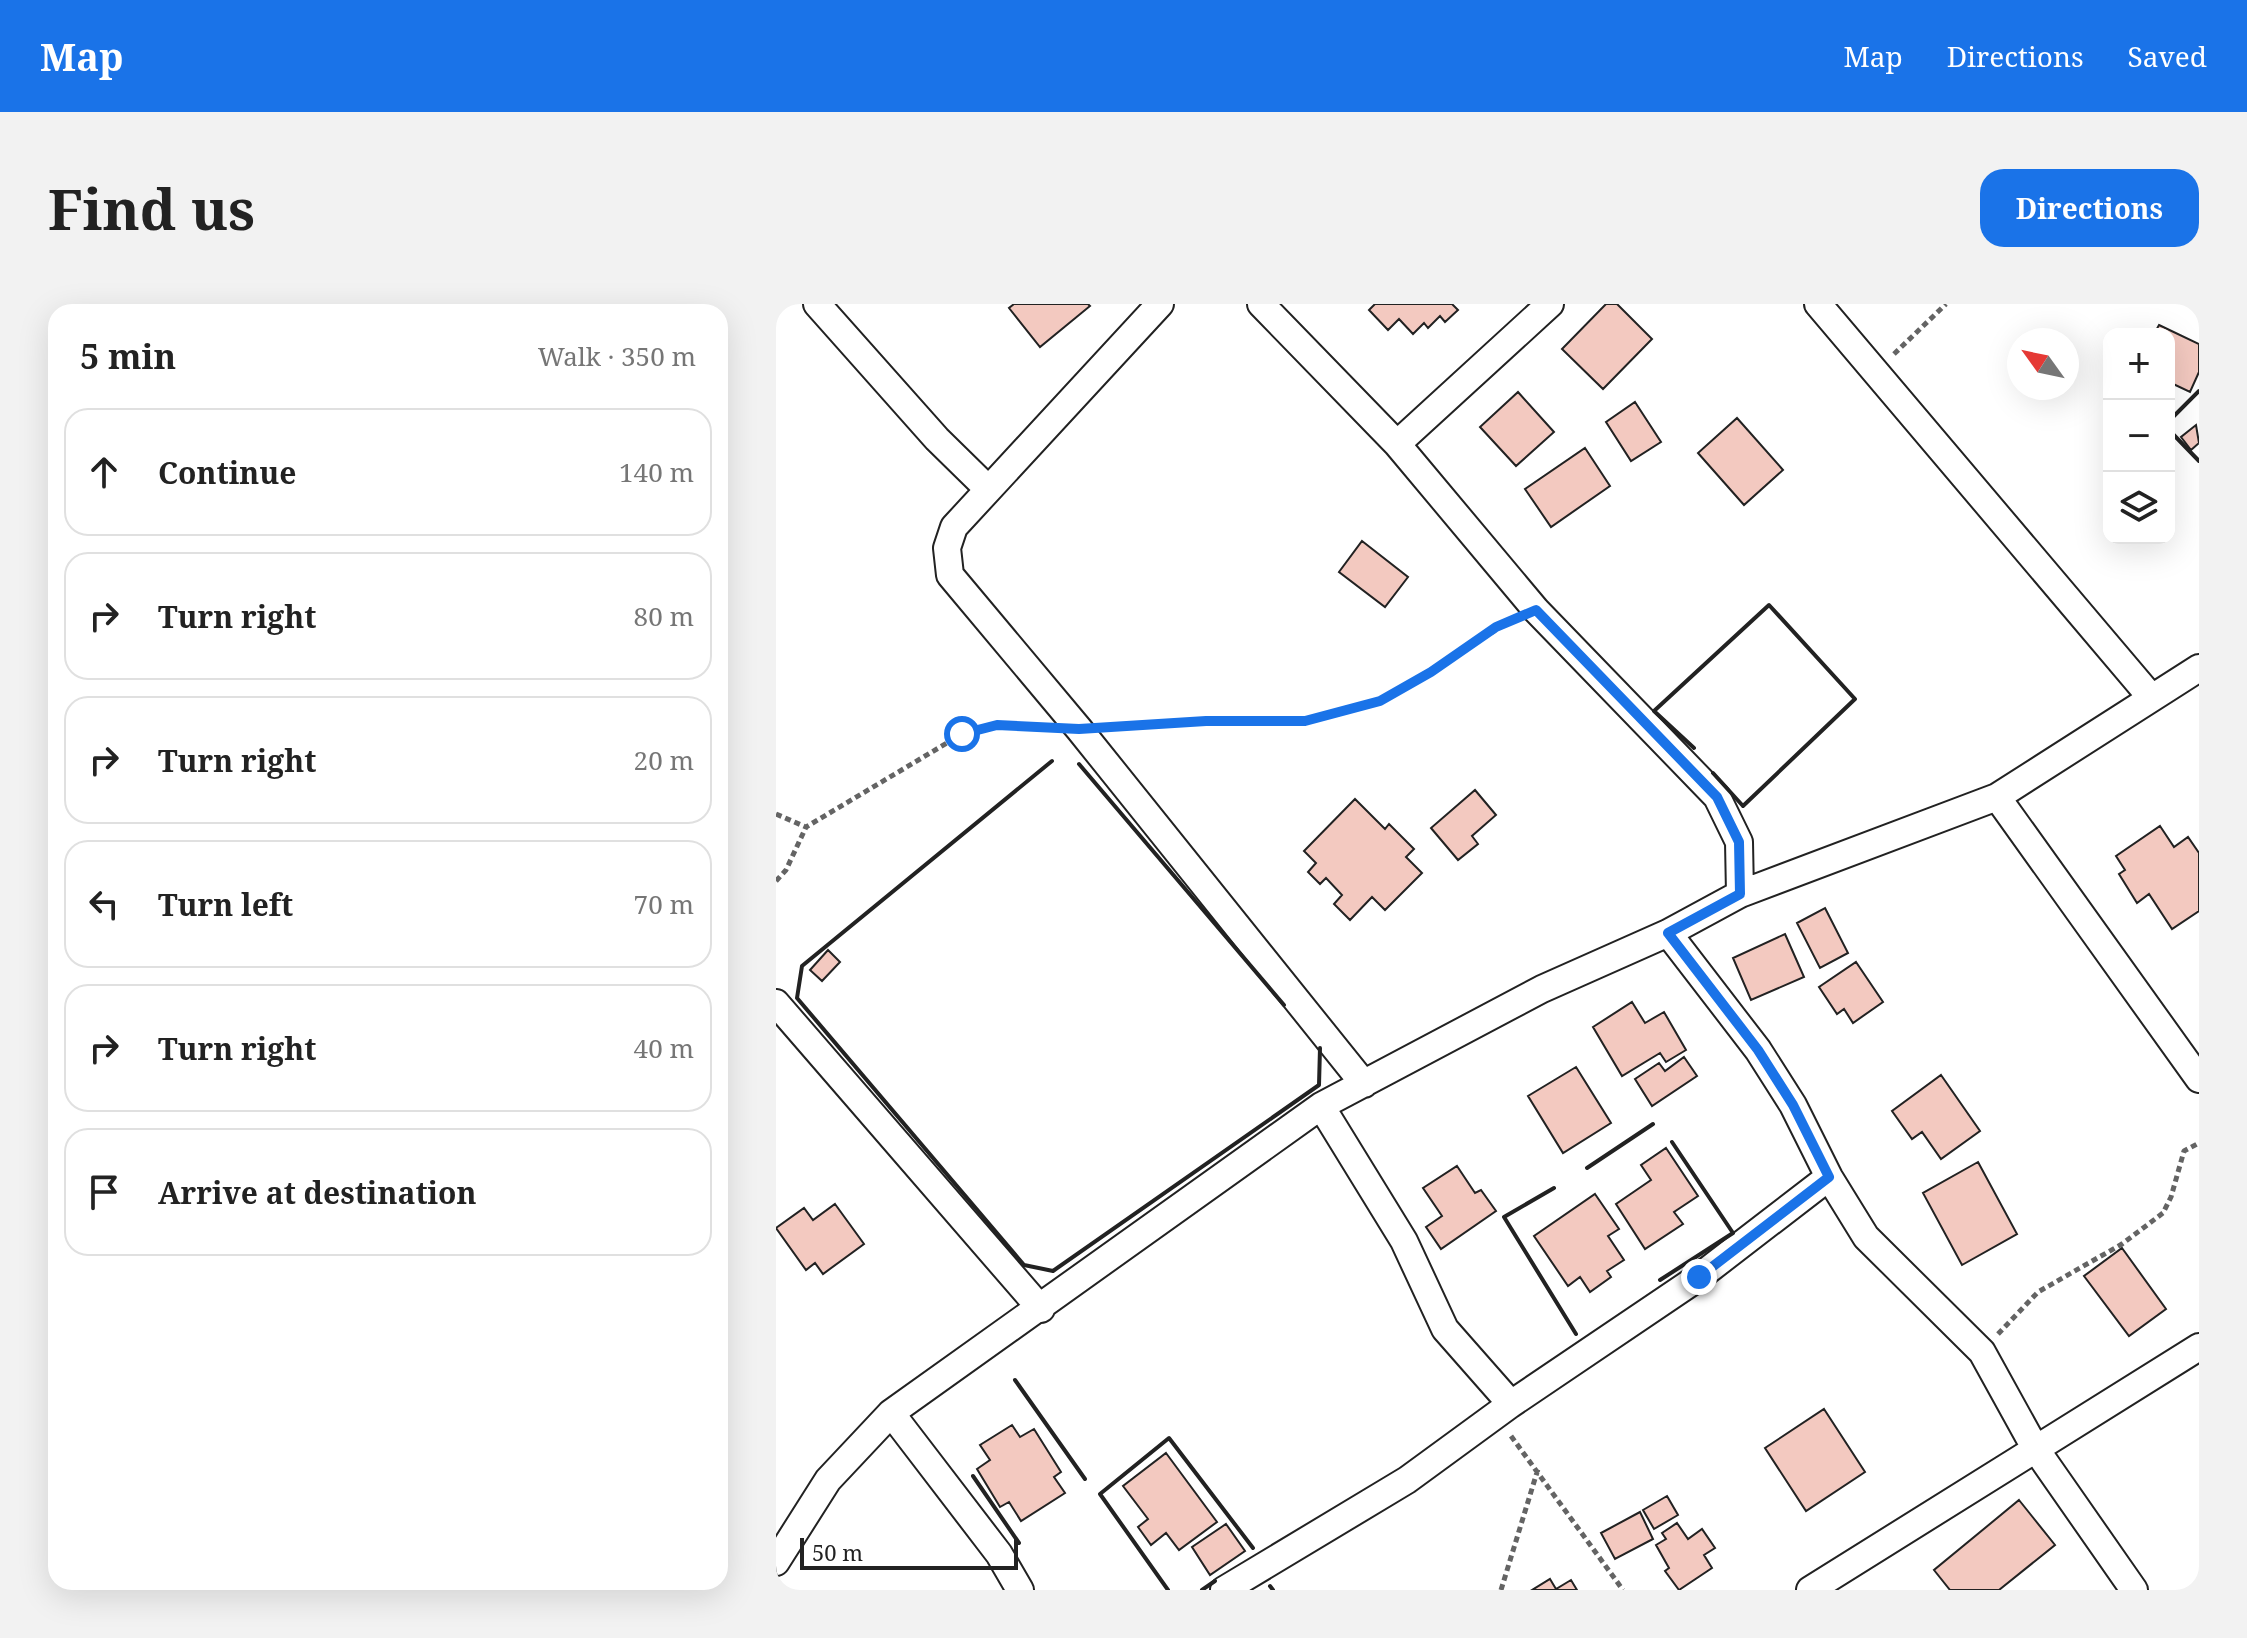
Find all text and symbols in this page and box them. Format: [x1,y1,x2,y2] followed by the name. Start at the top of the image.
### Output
[40,30,124,82] text: Map
[1843,37,1903,75] text: Map
[1947,37,2084,75] text: Directions
[2128,37,2207,75] text: Saved
[1980,169,2199,247] button: Directions
[48,170,255,246] text: Find us
[2007,328,2079,400] north arrow
[2103,328,2175,544] map controls
[2103,328,2175,400] button: +
[80,333,176,379] text: 5 min
[538,338,696,374] text: Walk · 350 m
[2103,400,2175,472] button: −
[82,450,126,494] icon: ahead
[158,452,296,493] text: Continue
[619,454,694,490] text: 140 m
[2103,472,2175,544] button: layers
[82,594,126,638] icon: right
[158,596,316,637] text: Turn right
[634,598,694,634] text: 80 m
[944,716,980,752] route start
[82,738,126,782] icon: right
[158,740,316,781] text: Turn right
[634,742,694,778] text: 20 m
[82,882,126,926] icon: left
[158,884,293,925] text: Turn left
[634,886,694,922] text: 70 m
[82,1026,126,1070] icon: right
[158,1028,316,1069] text: Turn right
[634,1030,694,1066] text: 40 m
[82,1170,126,1214] icon: arrive
[158,1172,477,1213] text: Arrive at destination
[1681,1259,1717,1295] route end
[800,1534,1018,1570] scale bar
[812,1537,863,1567] text: 50 m

